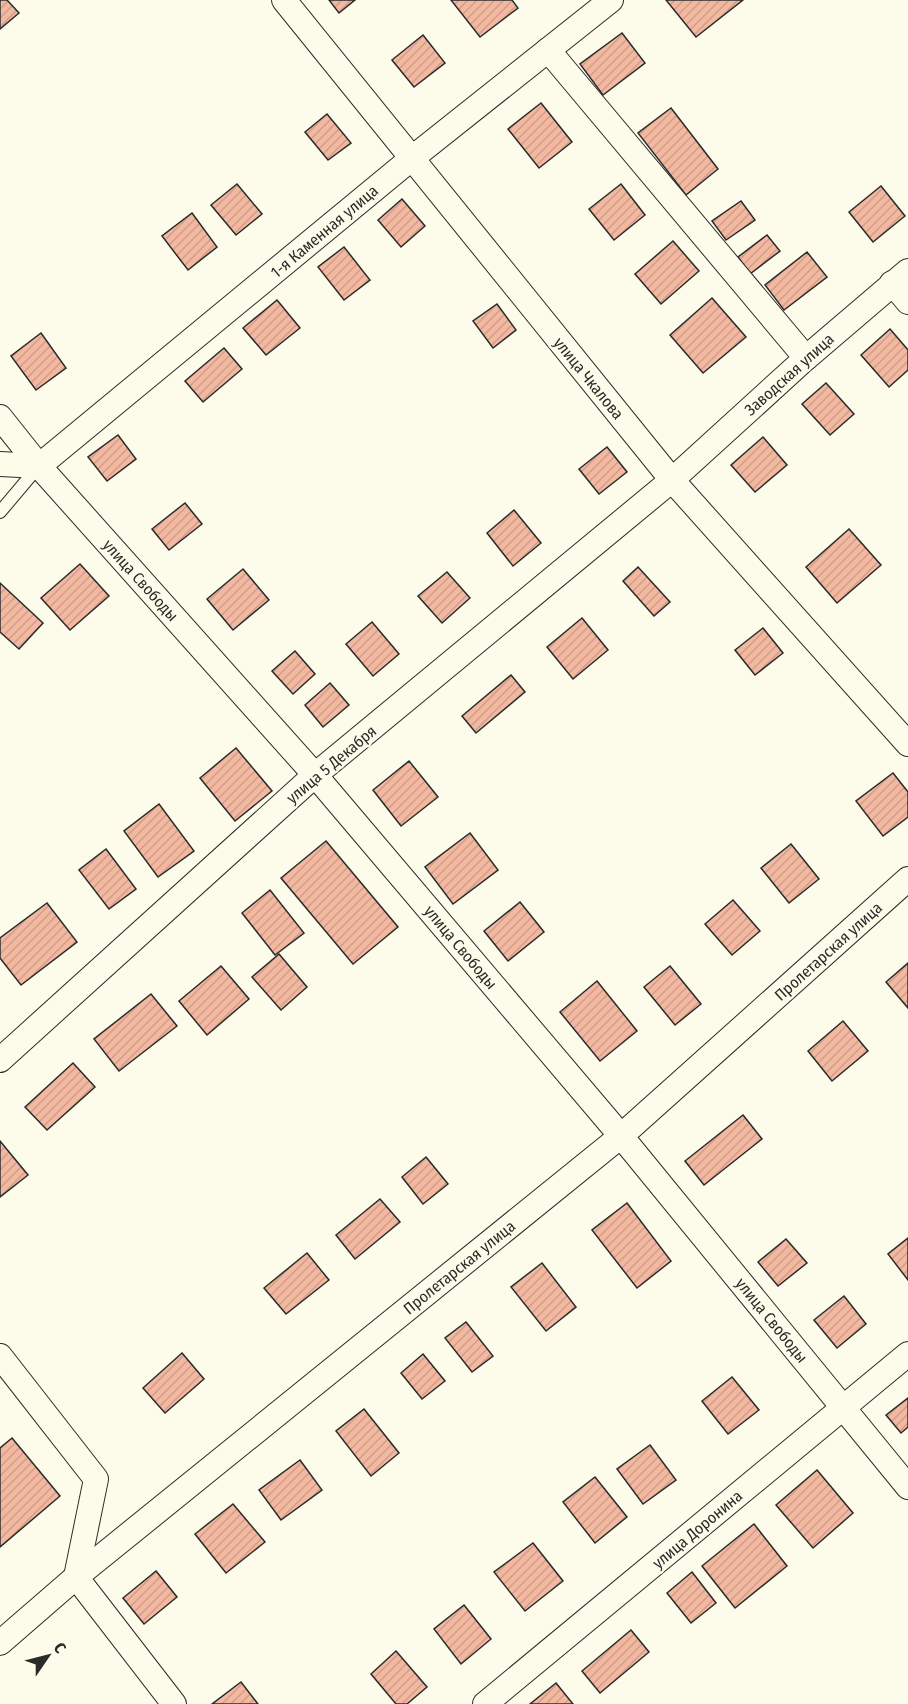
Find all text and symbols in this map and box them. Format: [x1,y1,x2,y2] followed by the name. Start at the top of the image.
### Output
[267,181,382,282] street label: 1-я Каменная улица
[741,329,838,419] street label: Заводская улица
[550,333,628,423] street label: улица Чкалова
[99,536,182,625] street label: улица Свободы
[283,721,380,807] street label: улица 5 Декабря
[771,898,886,1005] street label: Пролетарская улица
[420,902,501,993] street label: улица Свободы
[400,1216,519,1318] street label: Пролетарская улица
[732,1274,812,1366] street label: улица Свободы
[648,1486,746,1573] street label: улица Доронина
[18,1626,78,1686] north arrow
[50,1639,70,1657] text: С

